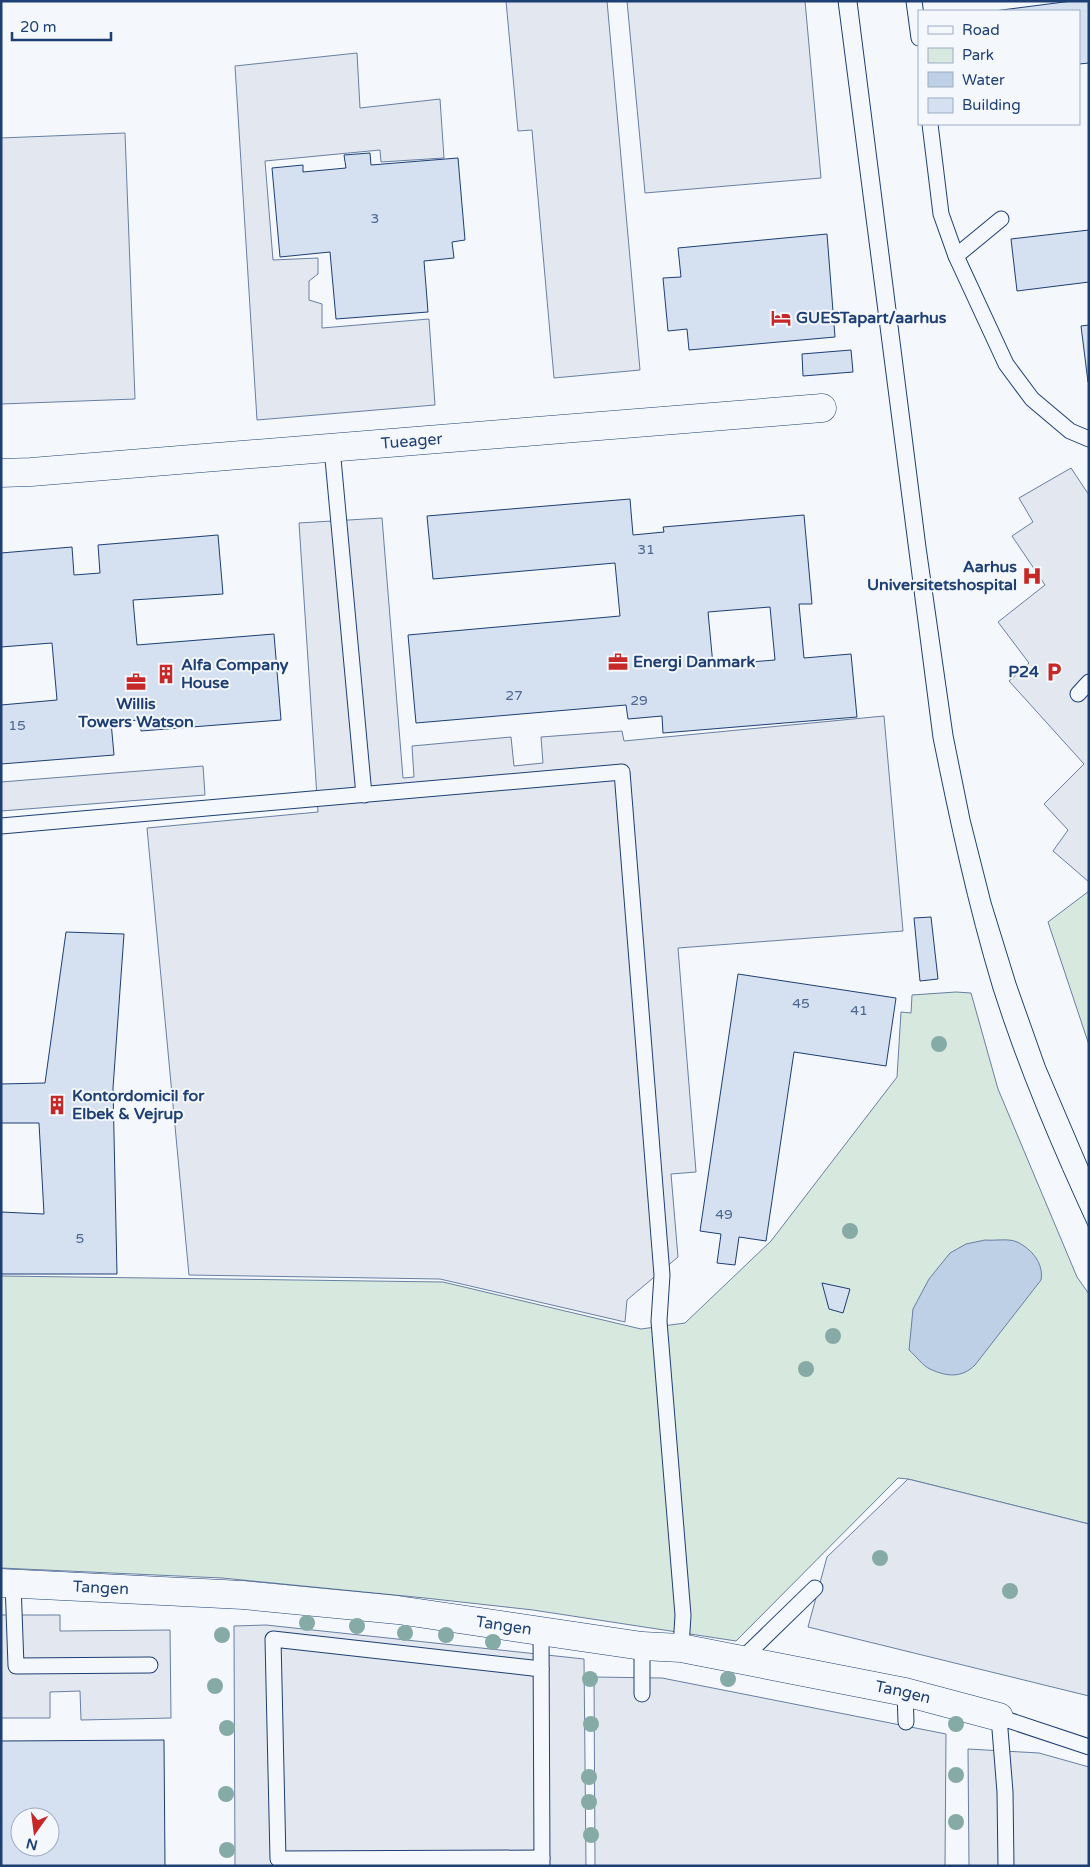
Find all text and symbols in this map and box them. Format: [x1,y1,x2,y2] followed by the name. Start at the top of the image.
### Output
[12,10,111,42] scale bar
[918,10,1080,125] legend
[20,18,57,36] text: 20 m
[962,21,1000,39] text: Road
[962,46,994,64] text: Park
[962,71,1005,89] text: Water
[962,96,1021,114] text: Building
[371,210,379,227] house number: 3
[770,307,792,329] hotel icon: GUESTapart/aarhus
[796,308,947,328] place label: GUESTapart/aarhus
[380,429,444,454] street label: Tueager
[637,541,655,558] house number: 31
[867,557,1017,595] place label: Aarhus Universitetshospital
[1021,565,1043,587] hospital icon: Aarhus Universitetshospital
[607,651,629,673] office icon: Energi Danmark
[633,652,755,672] place label: Energi Danmark
[181,655,289,693] place label: Alfa Company House
[1043,661,1065,683] parking icon: P24
[1008,662,1039,682] place label: P24
[155,663,177,685] building icon: Alfa Company House
[125,671,147,693] office icon: Willis Towers Watson
[505,687,523,704] house number: 27
[630,692,648,709] house number: 29
[77,694,194,732] place label: Willis Towers Watson
[8,717,26,734] house number: 15
[792,995,810,1012] house number: 45
[850,1002,868,1019] house number: 41
[72,1086,205,1124] place label: Kontordomicil for Elbek & Vejrup
[46,1094,68,1116] building icon: Kontordomicil for Elbek & Vejrup
[715,1206,733,1223] house number: 49
[76,1230,84,1247] house number: 5
[72,1577,129,1599] street label: Tangen
[475,1612,533,1640] street label: Tangen
[874,1676,933,1708] street label: Tangen
[10,1807,60,1857] north arrow
[24,1835,39,1854] text: N

